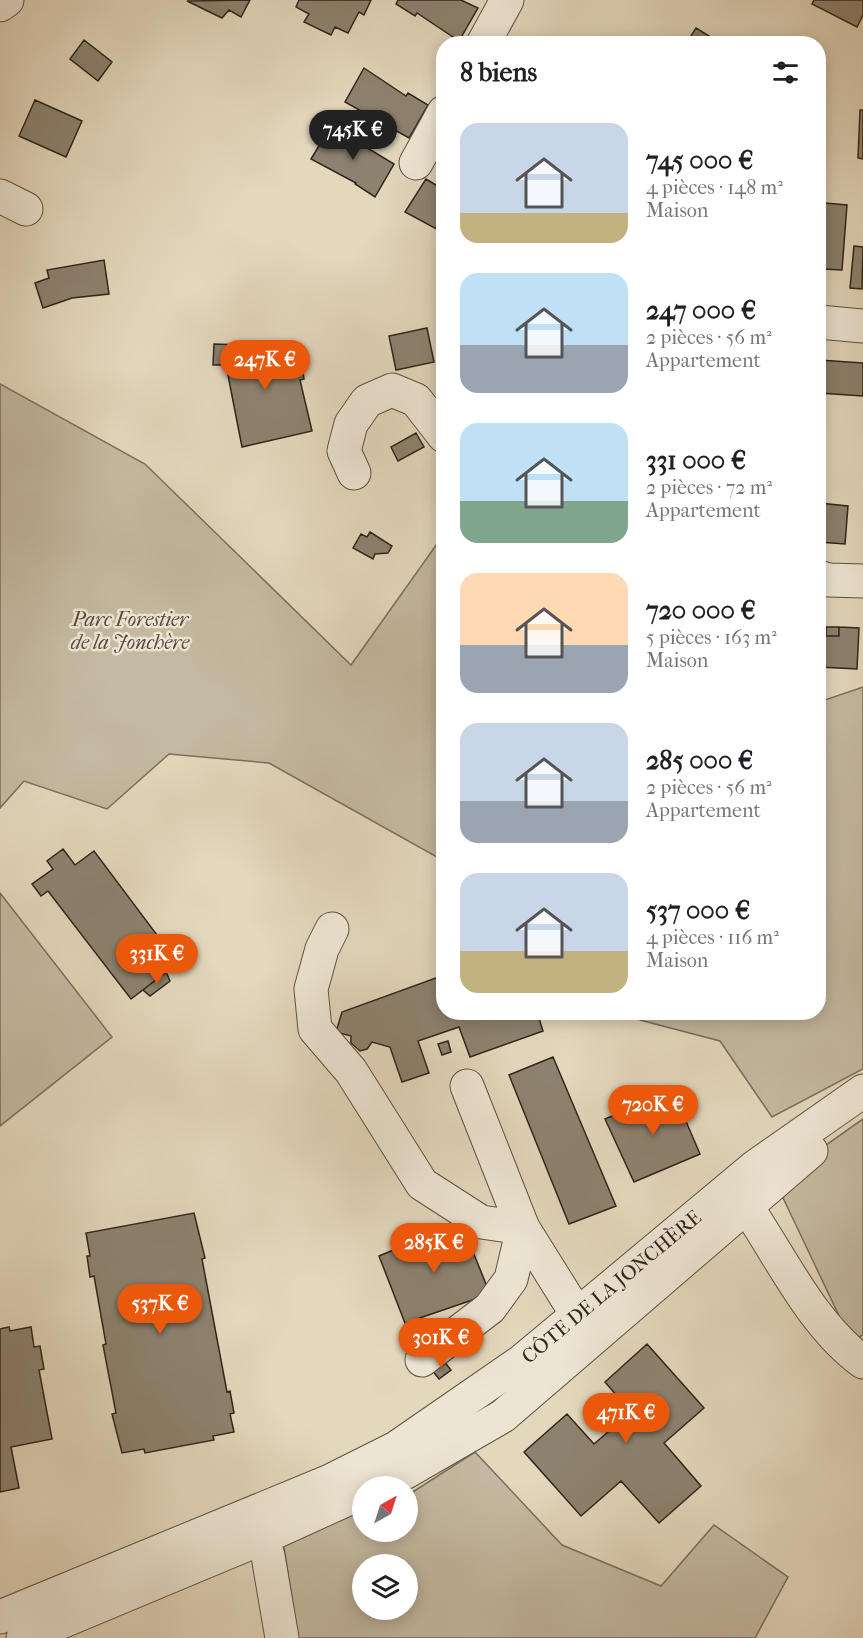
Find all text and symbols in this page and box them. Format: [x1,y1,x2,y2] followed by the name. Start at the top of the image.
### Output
[769,56,802,89] icon: filters
[460,57,537,88] text: 8 biens
[304,110,402,161] pin: 745K €
[323,118,383,141] text: 745K €
[646,145,753,176] text: 745 000 €
[508,147,580,219] icon: home
[646,176,783,199] text: 4 pièces · 148 m²
[646,199,708,222] text: Maison
[646,295,756,326] text: 247 000 €
[508,297,580,369] icon: home
[646,326,772,349] text: 2 pièces · 56 m²
[216,340,314,391] pin: 247K €
[234,348,296,371] text: 247K €
[646,349,761,372] text: Appartement
[646,445,746,476] text: 331 000 €
[508,447,580,519] icon: home
[646,476,772,499] text: 2 pièces · 72 m²
[646,499,761,522] text: Appartement
[646,595,756,626] text: 720 000 €
[508,597,580,669] icon: home
[71,608,190,654] park label: Parc Forestier de la Jonchère
[646,626,777,649] text: 5 pièces · 163 m²
[646,649,708,672] text: Maison
[646,745,753,776] text: 285 000 €
[508,747,580,819] icon: home
[646,776,772,799] text: 2 pièces · 56 m²
[646,799,761,822] text: Appartement
[646,895,750,926] text: 537 000 €
[508,897,580,969] icon: home
[646,926,779,949] text: 4 pièces · 116 m²
[108,934,206,985] pin: 331K €
[130,942,184,965] text: 331K €
[646,949,708,972] text: Maison
[604,1085,702,1136] pin: 720K €
[622,1093,684,1116] text: 720K €
[517,1205,706,1368] street label: CÔTE DE LA JONCHÈRE
[385,1223,483,1274] pin: 285K €
[404,1231,464,1254] text: 285K €
[111,1284,209,1335] pin: 537K €
[131,1292,189,1315] text: 537K €
[392,1318,490,1369] pin: 301K €
[413,1326,469,1349] text: 301K €
[577,1393,675,1444] pin: 471K €
[597,1401,655,1424] text: 471K €
[352,1476,418,1542] north arrow
[352,1476,418,1620] map controls
[352,1554,418,1620] button: layers

